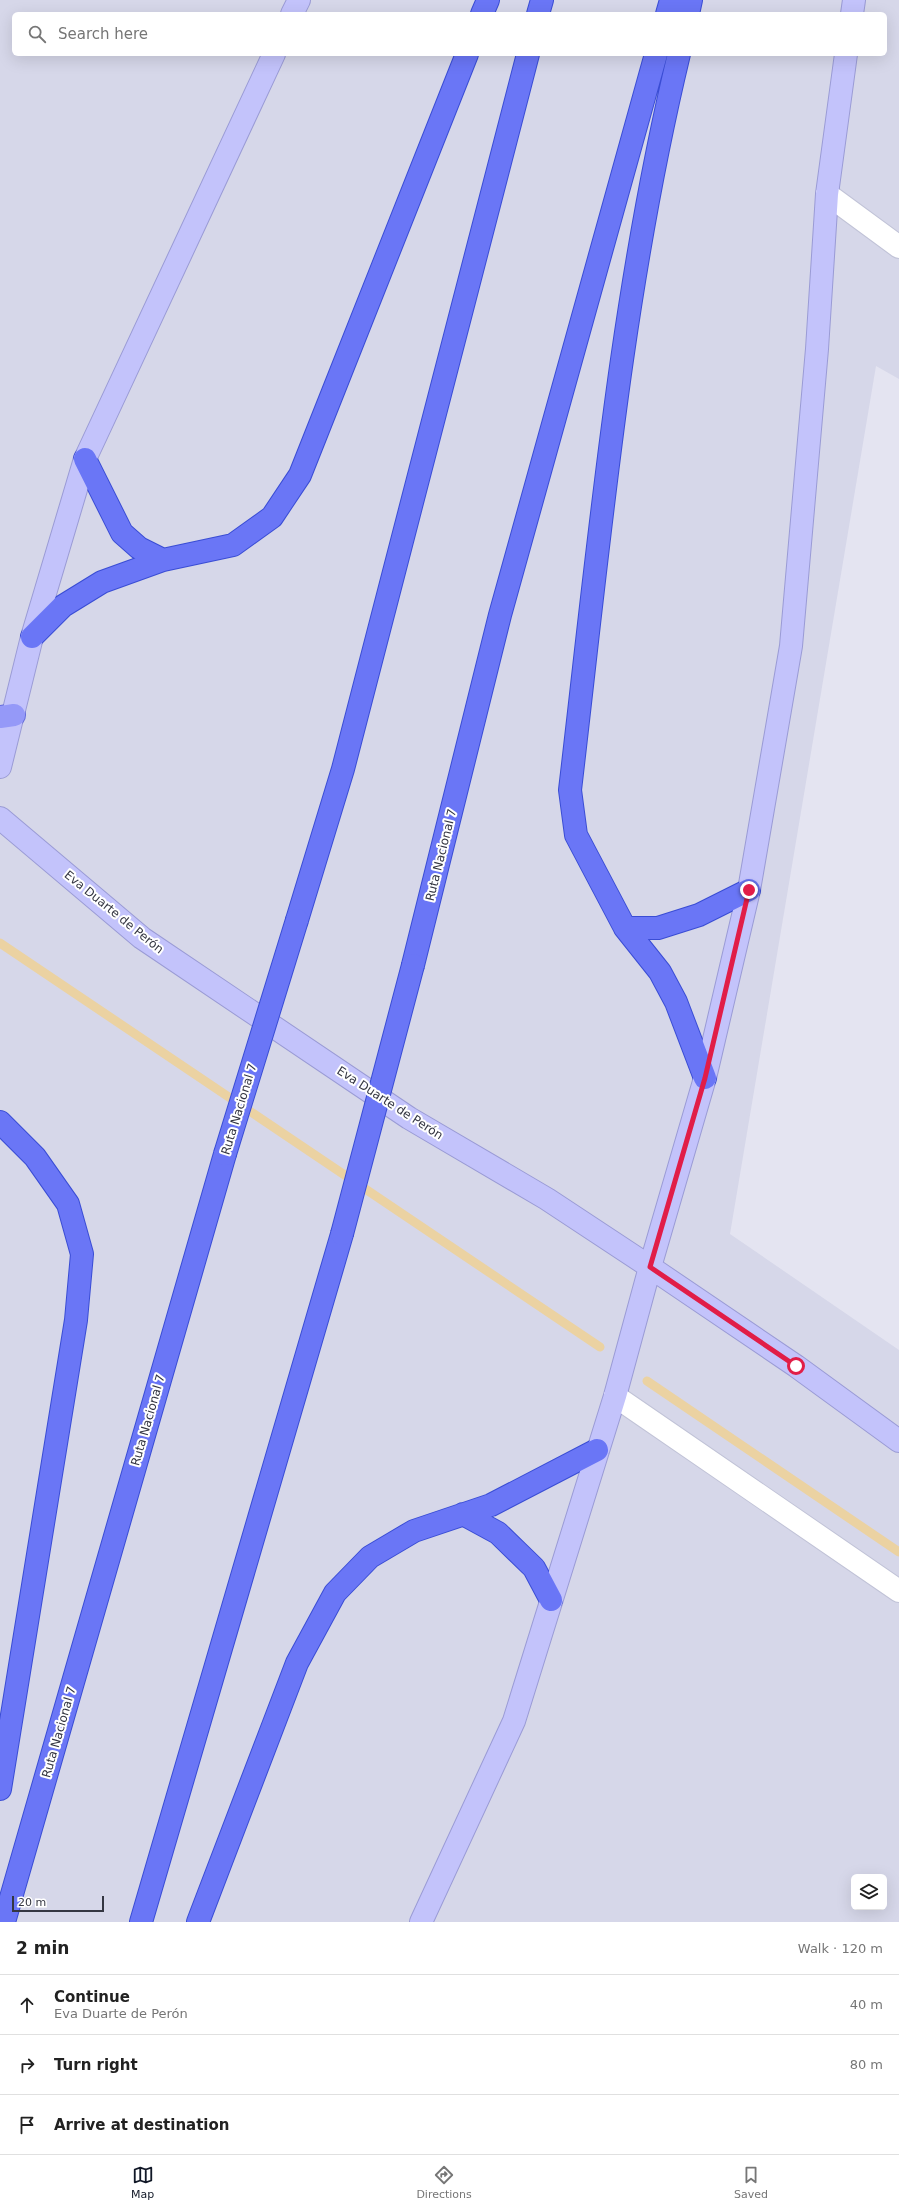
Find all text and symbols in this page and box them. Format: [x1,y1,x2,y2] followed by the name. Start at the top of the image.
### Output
[12,12,887,56] search box
[26,23,48,45] icon: search
[58,25,148,43] text: Search here
[423,807,459,903] street label: Ruta Nacional 7
[62,868,166,956] street label: Eva Duarte de Perón
[740,881,758,899] route end
[218,1062,260,1156] street label: Ruta Nacional 7
[334,1063,446,1143] street label: Eva Duarte de Perón
[787,1357,805,1375] route start
[128,1373,168,1467] street label: Ruta Nacional 7
[39,1685,79,1779] street label: Ruta Nacional 7
[851,1874,887,1910] map controls
[851,1874,887,1910] button: layers
[12,1894,104,1913] scale bar
[18,1896,46,1909] text: 20 m
[16,1938,69,1958] text: 2 min
[798,1941,883,1956] text: Walk · 120 m
[54,1988,130,2006] text: Continue
[16,1994,38,2016] icon: ahead
[850,1997,883,2012] text: 40 m
[54,2006,188,2021] text: Eva Duarte de Perón
[16,2054,38,2076] icon: right
[54,2056,138,2074] text: Turn right
[850,2057,883,2072] text: 80 m
[16,2114,38,2136] icon: arrive
[54,2116,229,2134] text: Arrive at destination
[131,2164,154,2201] tab: Map
[416,2164,472,2201] tab: Directions
[734,2164,768,2201] tab: Saved

